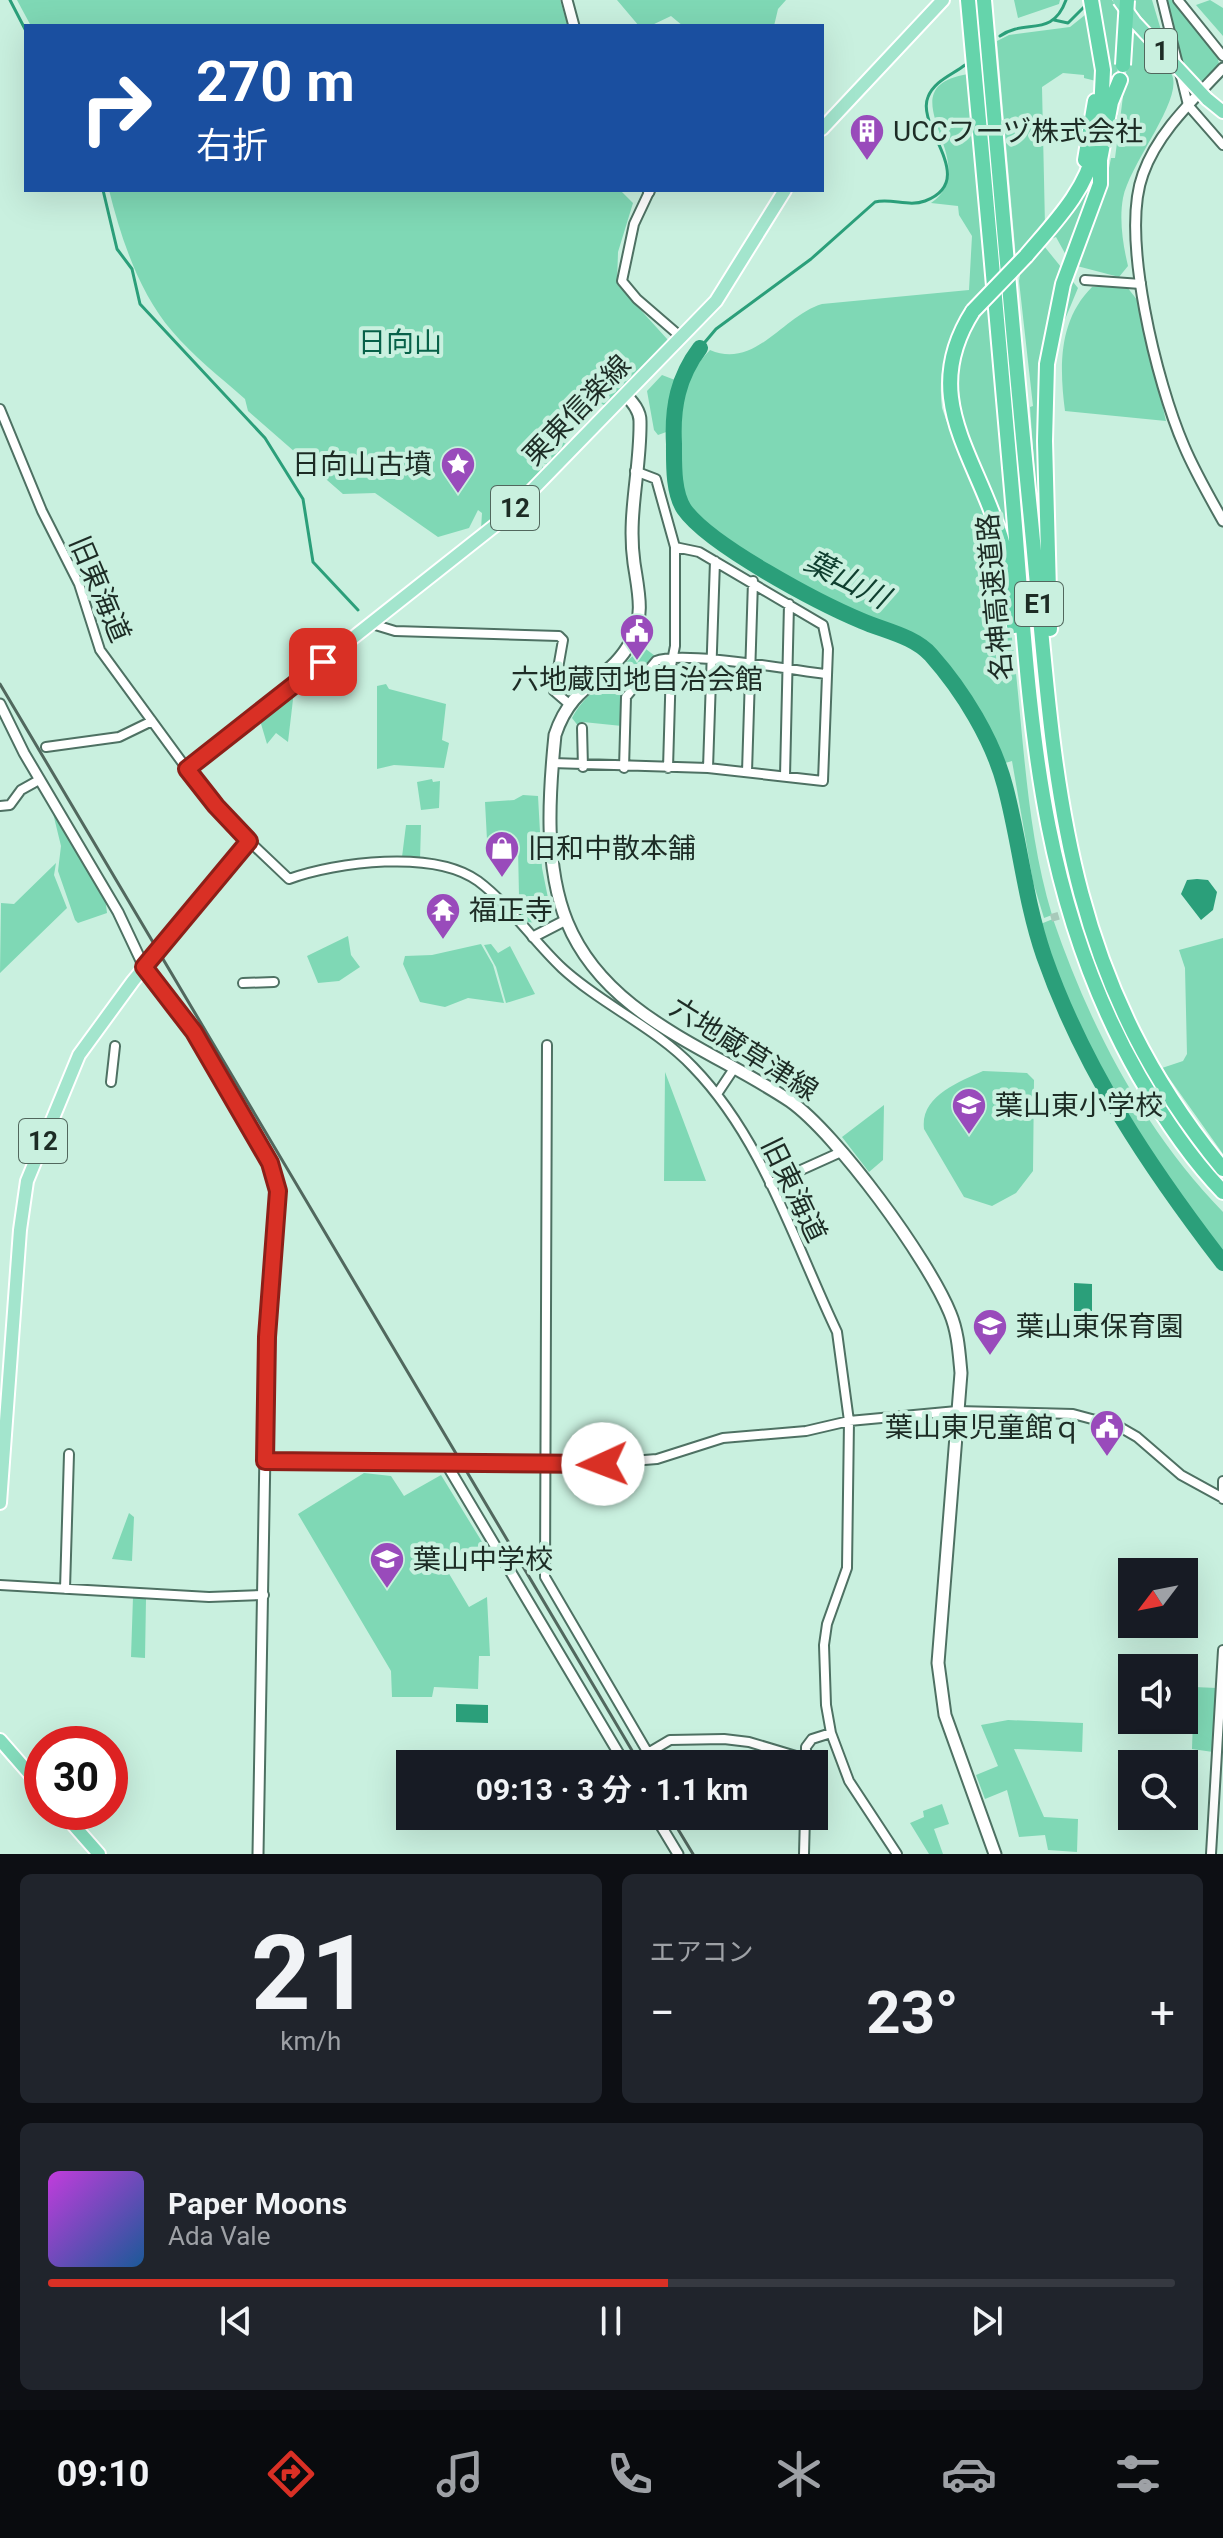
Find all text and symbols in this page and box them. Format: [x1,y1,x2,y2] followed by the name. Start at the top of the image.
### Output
[1145,29,1177,73] road number: 1
[196,49,355,115] text: 270 m
[64,56,168,160] icon: right
[848,112,886,162] building icon: UCCフーヅ株式会社
[893,115,1143,148] place label: UCCフーヅ株式会社
[196,125,268,167] text: 右折
[358,326,442,359] park label: 日向山
[516,348,638,472] street label: 栗東信楽線
[439,445,477,495] place icon: 日向山古墳
[292,448,432,481] place label: 日向山古墳
[491,486,539,530] road number: 12
[971,512,1019,682] street label: 名神高速道路
[63,531,137,647] street label: 旧東海道
[799,543,898,616] water label: 葉山川
[1015,582,1063,626] road number: E1
[618,612,656,662] public building icon: 六地蔵団地自治会館
[289,628,357,696] pin
[301,640,345,684] icon: arrive
[511,663,763,696] place label: 六地蔵団地自治会館
[483,829,521,879] shop icon: 旧和中散本舗
[528,832,696,865] place label: 旧和中散本舗
[424,891,462,941] temple icon: 福正寺
[469,894,553,927] place label: 福正寺
[664,990,824,1108] street label: 六地蔵草津線
[950,1086,988,1136] school or university icon: 葉山東小学校
[995,1089,1163,1122] place label: 葉山東小学校
[19,1119,67,1163] road number: 12
[755,1132,833,1248] street label: 旧東海道
[971,1307,1009,1357] school or university icon: 葉山東保育園
[1016,1310,1184,1343] place label: 葉山東保育園
[1088,1408,1126,1458] public building icon: 葉山東児童館ｑ
[885,1411,1081,1444] place label: 葉山東児童館ｑ
[561,1422,645,1506] position arrow
[368,1540,406,1590] school or university icon: 葉山中学校
[413,1543,553,1576] place label: 葉山中学校
[1118,1558,1198,1638] north arrow
[1118,1558,1198,1830] map controls
[1118,1654,1198,1734] button: sound
[24,1726,128,1830] speed limit sign: 30
[1118,1750,1198,1830] button: search
[476,1772,748,1807] text: 09:13 · 3 分 · 1.1 km
[251,1913,370,2034] text: 21
[650,1937,754,1967] text: エアコン
[866,1977,958,2048] text: 23°
[650,1987,675,2039] text: −
[1150,1987,1175,2039] text: +
[280,2026,341,2056] text: km/h
[168,2186,347,2221] text: Paper Moons
[168,2221,270,2251] text: Ada Vale
[214,2299,258,2343] icon: previous
[589,2299,633,2343] icon: pause
[965,2299,1009,2343] icon: next
[263,2446,319,2502] icon: directions
[432,2446,488,2502] icon: music
[602,2446,658,2502] icon: phone
[771,2446,827,2502] icon: climate
[941,2446,997,2502] icon: car
[1110,2446,1166,2502] icon: filters
[57,2453,149,2495] text: 09:10

